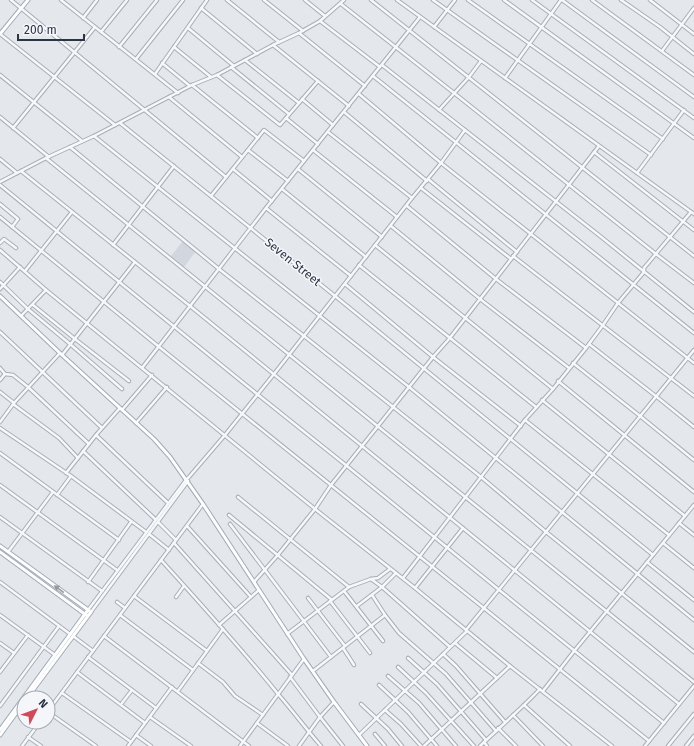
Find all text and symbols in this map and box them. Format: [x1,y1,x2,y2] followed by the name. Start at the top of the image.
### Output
[18,16,84,42] scale bar
[24,23,57,37] text: 200 m
[262,235,324,289] street label: Seven Street
[54,585,65,593] one-way arrow
[16,690,56,730] north arrow
[36,697,50,711] text: N

